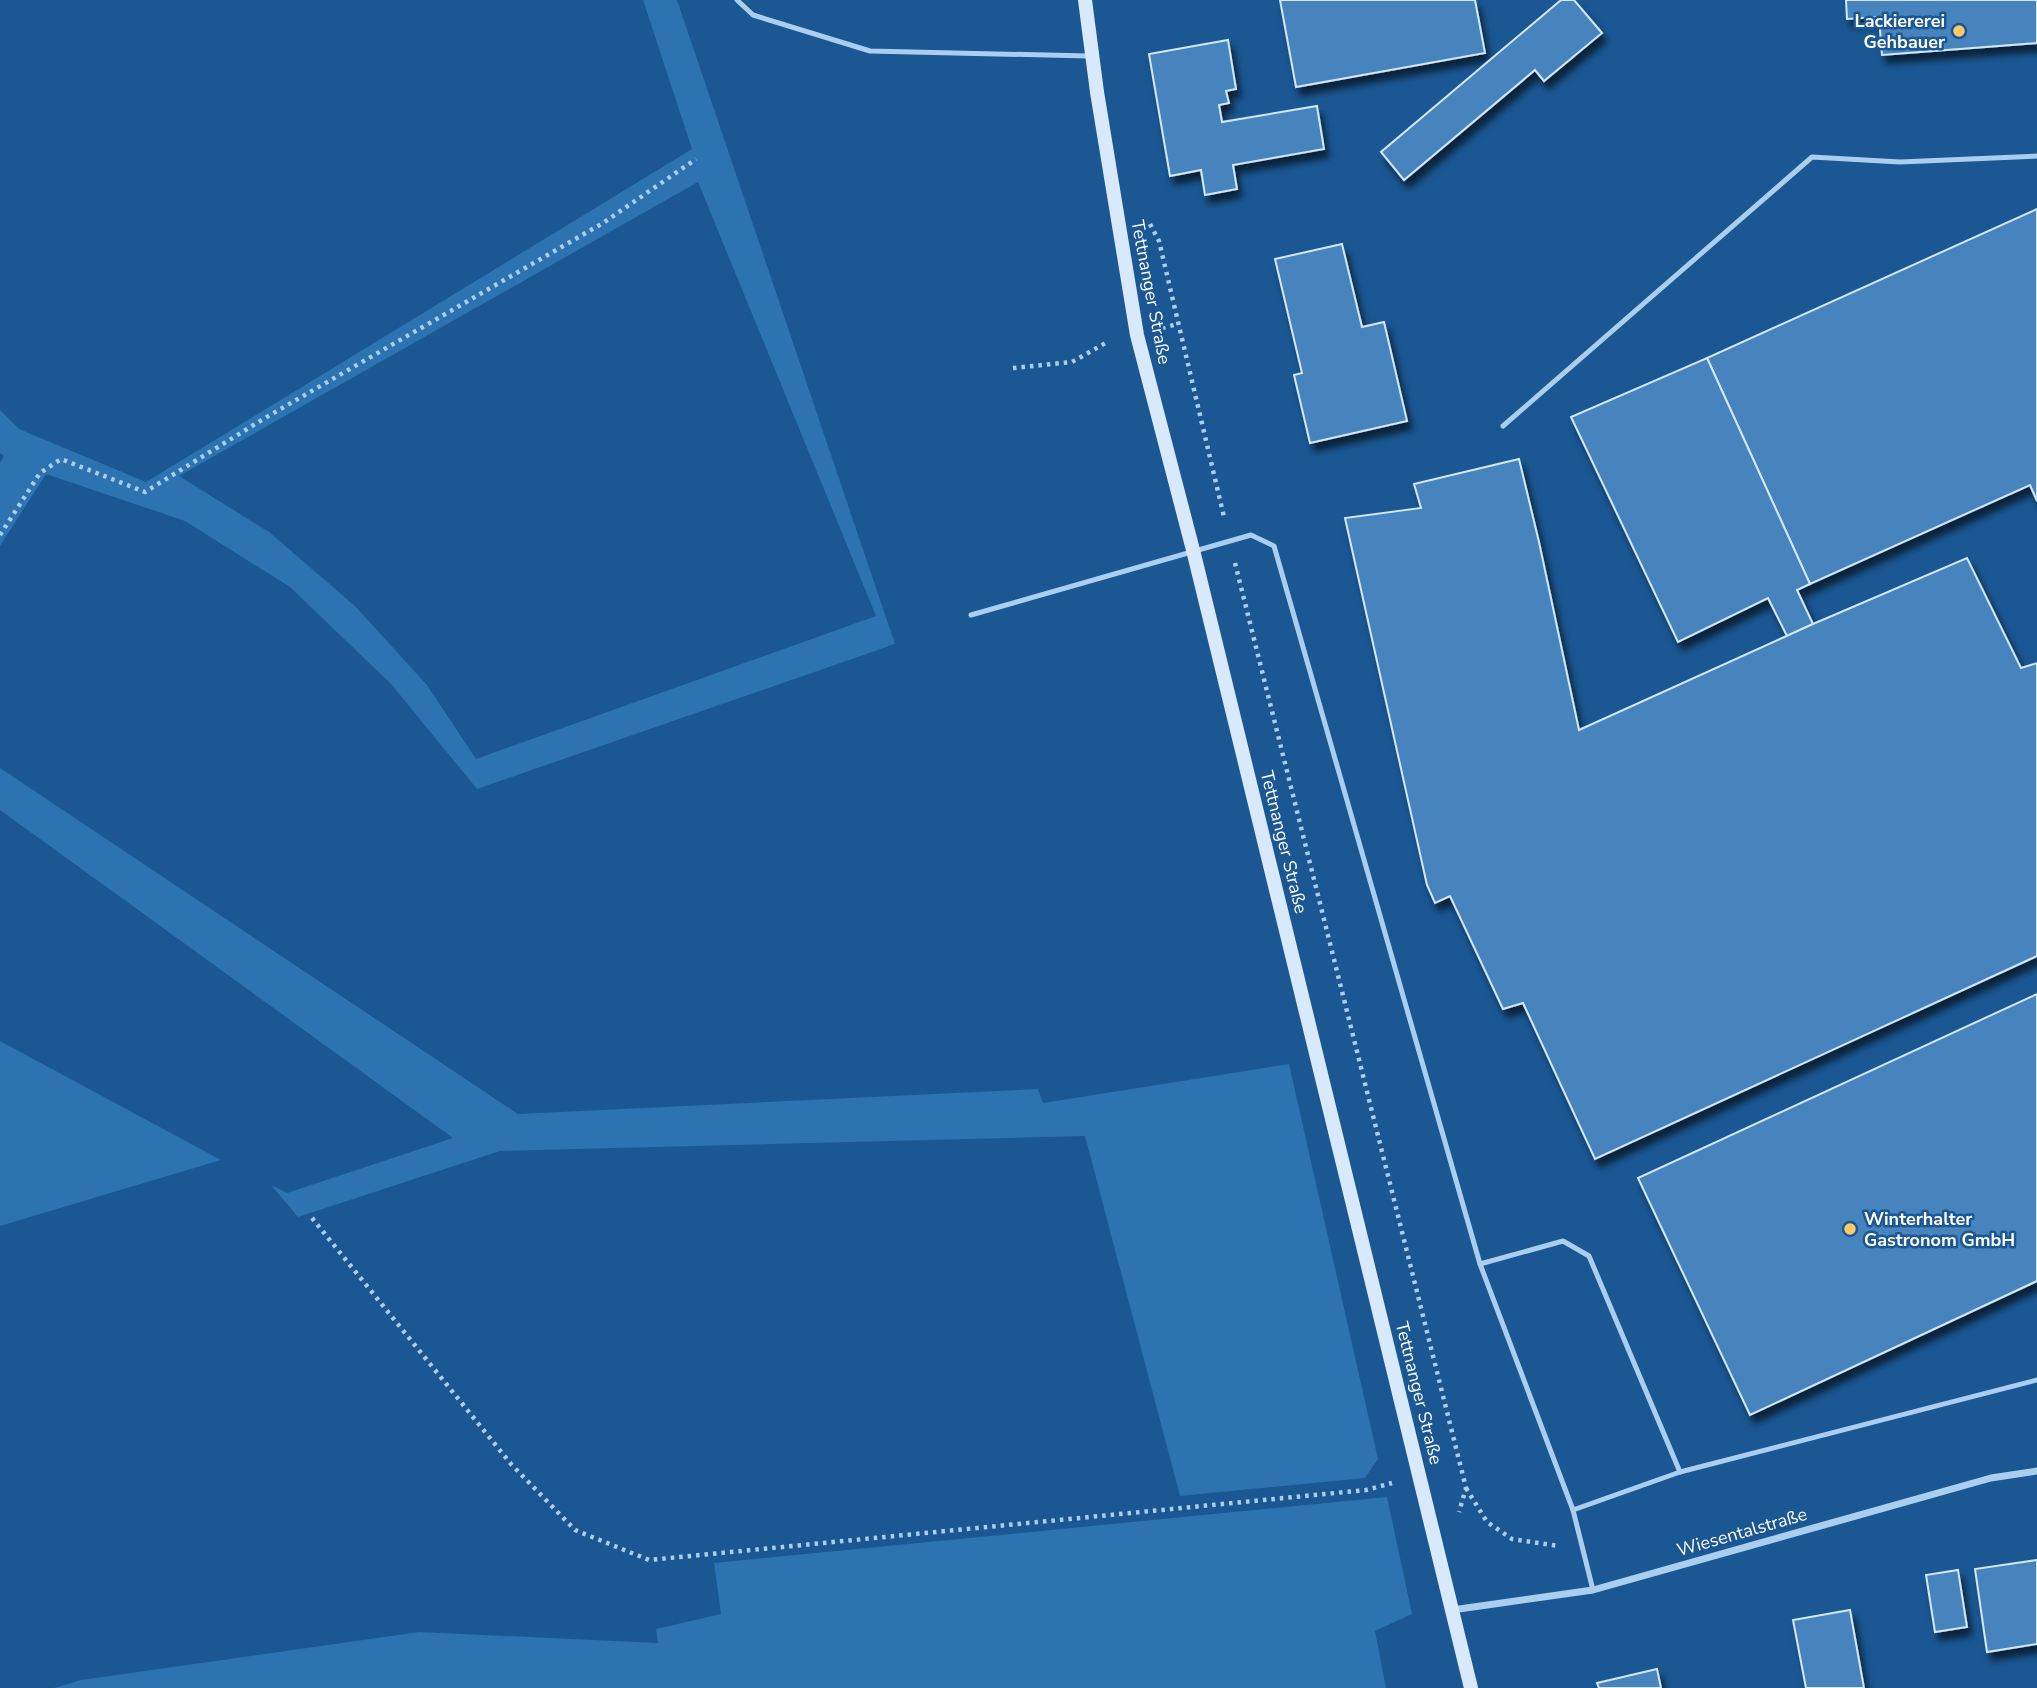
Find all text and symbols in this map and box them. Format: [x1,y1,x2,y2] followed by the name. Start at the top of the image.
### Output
[1855,9,1945,54] place label: Lackiererei Gehbauer
[1951,23,1967,39] marker: Lackiererei Gehbauer
[1125,218,1177,366] street label: Tettnanger Straße
[1255,768,1313,916] street label: Tettnanger Straße
[1864,1207,2015,1252] place label: Winterhalter Gastronom GmbH
[1842,1221,1858,1237] marker: Winterhalter Gastronom GmbH
[1390,1319,1448,1467] street label: Tettnanger Straße
[1674,1502,1810,1562] street label: Wiesentalstraße

